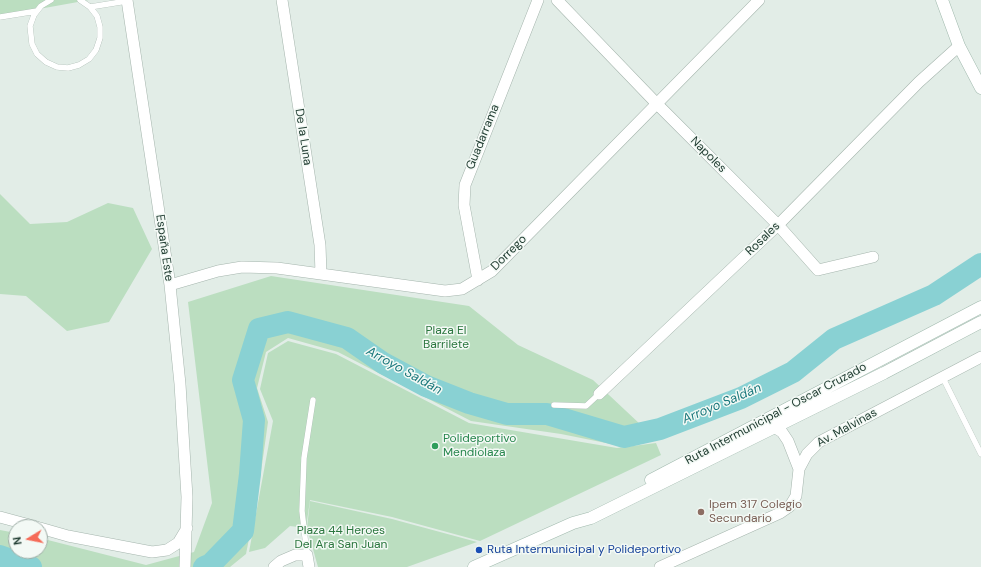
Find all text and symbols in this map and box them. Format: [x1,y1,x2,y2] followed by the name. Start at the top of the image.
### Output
[463,102,503,172] street label: Guadarrama
[291,108,315,166] street label: De la Luna
[687,134,729,176] street label: Napoles
[152,214,176,282] street label: España Este
[743,219,783,259] street label: Rosales
[488,232,530,274] street label: Dorrego
[423,324,469,352] park label: Plaza El Barrilete
[363,344,445,398] water label: Arroyo Saldán
[683,360,869,468] street label: Ruta Intermunicipal - Oscar Cruzado
[680,380,764,428] water label: Arroyo Saldán
[814,406,880,450] street label: Av. Malvinas
[443,432,516,460] place label: Polideportivo Mendiolaza
[430,441,440,451] marker: Polideportivo Mendiolaza
[709,498,802,526] place label: Ipem 317 Colegio Secundario
[696,507,706,517] marker: Ipem 317 Colegio Secundario
[8,519,48,559] north arrow
[295,524,387,552] park label: Plaza 44 Heroes Del Ara San Juan
[10,536,25,546] text: N
[487,543,681,557] place label: Ruta Intermunicipal y Polideportivo
[474,545,484,555] marker: Ruta Intermunicipal y Polideportivo

